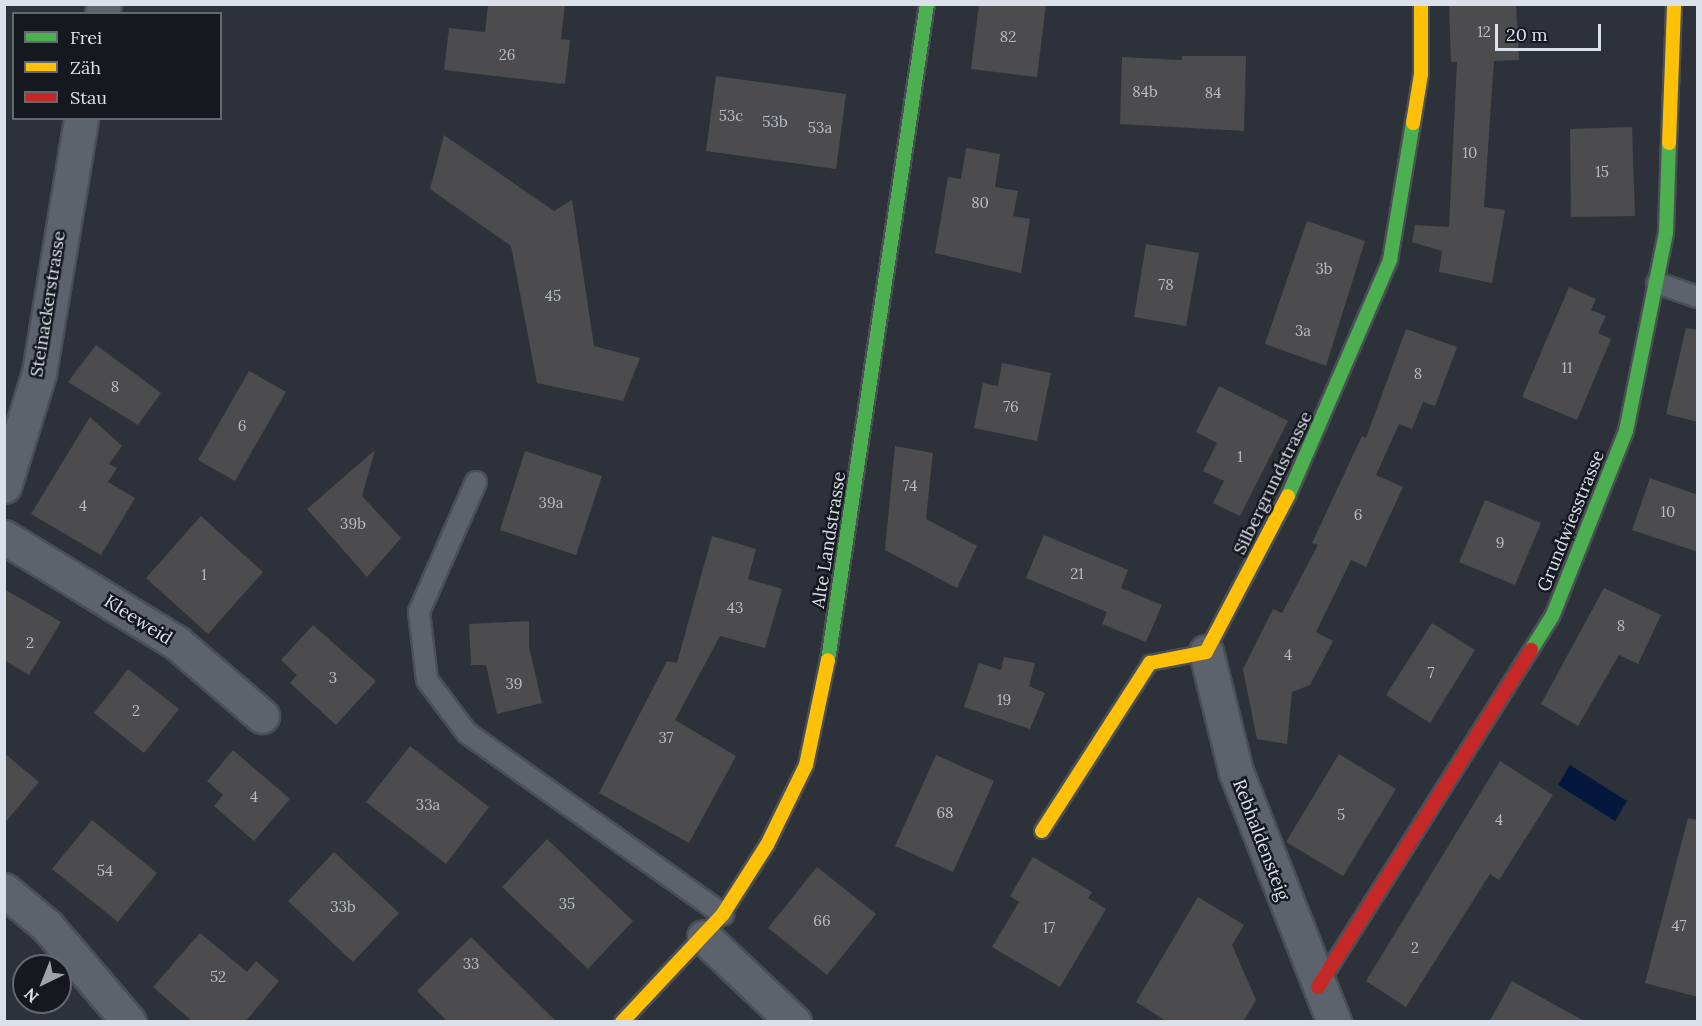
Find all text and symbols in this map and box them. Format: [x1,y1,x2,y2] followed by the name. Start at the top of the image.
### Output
[12,12,222,120] legend
[1498,12,1604,50] scale bar
[1477,23,1491,41] house number: 12
[1506,23,1548,46] text: 20 m
[70,26,102,49] text: Frei
[1000,28,1016,46] house number: 82
[499,46,515,64] house number: 26
[70,56,101,79] text: Zäh
[1132,83,1158,101] house number: 84b
[1205,84,1221,102] house number: 84
[70,86,107,109] text: Stau
[719,107,743,125] house number: 53c
[762,113,788,131] house number: 53b
[808,119,832,137] house number: 53a
[1463,144,1477,162] house number: 10
[1595,163,1609,181] house number: 15
[971,194,989,212] house number: 80
[26,229,70,379] street label: Steinackerstrasse
[1315,260,1333,278] house number: 3b
[1158,276,1174,294] house number: 78
[545,287,561,305] house number: 45
[1295,322,1311,340] house number: 3a
[1562,359,1572,377] house number: 11
[1414,365,1422,383] house number: 8
[111,378,119,396] house number: 8
[1003,398,1019,416] house number: 76
[1229,408,1317,558] street label: Silbergrundstrasse
[238,417,246,435] house number: 6
[1533,447,1609,595] street label: Grundwiesstrasse
[1237,448,1243,466] house number: 1
[808,470,850,610] street label: Alte Landstrasse
[903,477,917,495] house number: 74
[539,494,563,512] house number: 39a
[79,497,87,515] house number: 4
[1661,503,1675,521] house number: 10
[1354,506,1362,524] house number: 6
[340,515,366,533] house number: 39b
[1496,534,1504,552] house number: 9
[1070,565,1084,583] house number: 21
[201,566,207,584] house number: 1
[100,591,176,649] street label: Kleeweid
[727,599,743,617] house number: 43
[1617,617,1625,635] house number: 8
[26,634,34,652] house number: 2
[1284,646,1292,664] house number: 4
[1428,664,1434,682] house number: 7
[329,669,337,687] house number: 3
[505,675,523,693] house number: 39
[997,691,1011,709] house number: 19
[132,702,140,720] house number: 2
[659,729,673,747] house number: 37
[1228,776,1294,904] street label: Rebhaldensteig
[250,788,258,806] house number: 4
[416,796,440,814] house number: 33a
[936,804,954,822] house number: 68
[1337,806,1345,824] house number: 5
[1495,811,1503,829] house number: 4
[97,862,113,880] house number: 54
[559,895,575,913] house number: 35
[330,898,356,916] house number: 33b
[813,912,831,930] house number: 66
[1671,917,1687,935] house number: 47
[1043,919,1055,937] house number: 17
[1411,939,1419,957] house number: 2
[12,954,72,1014] north arrow
[463,955,479,973] house number: 33
[210,968,226,986] house number: 52
[20,984,42,1007] text: N

